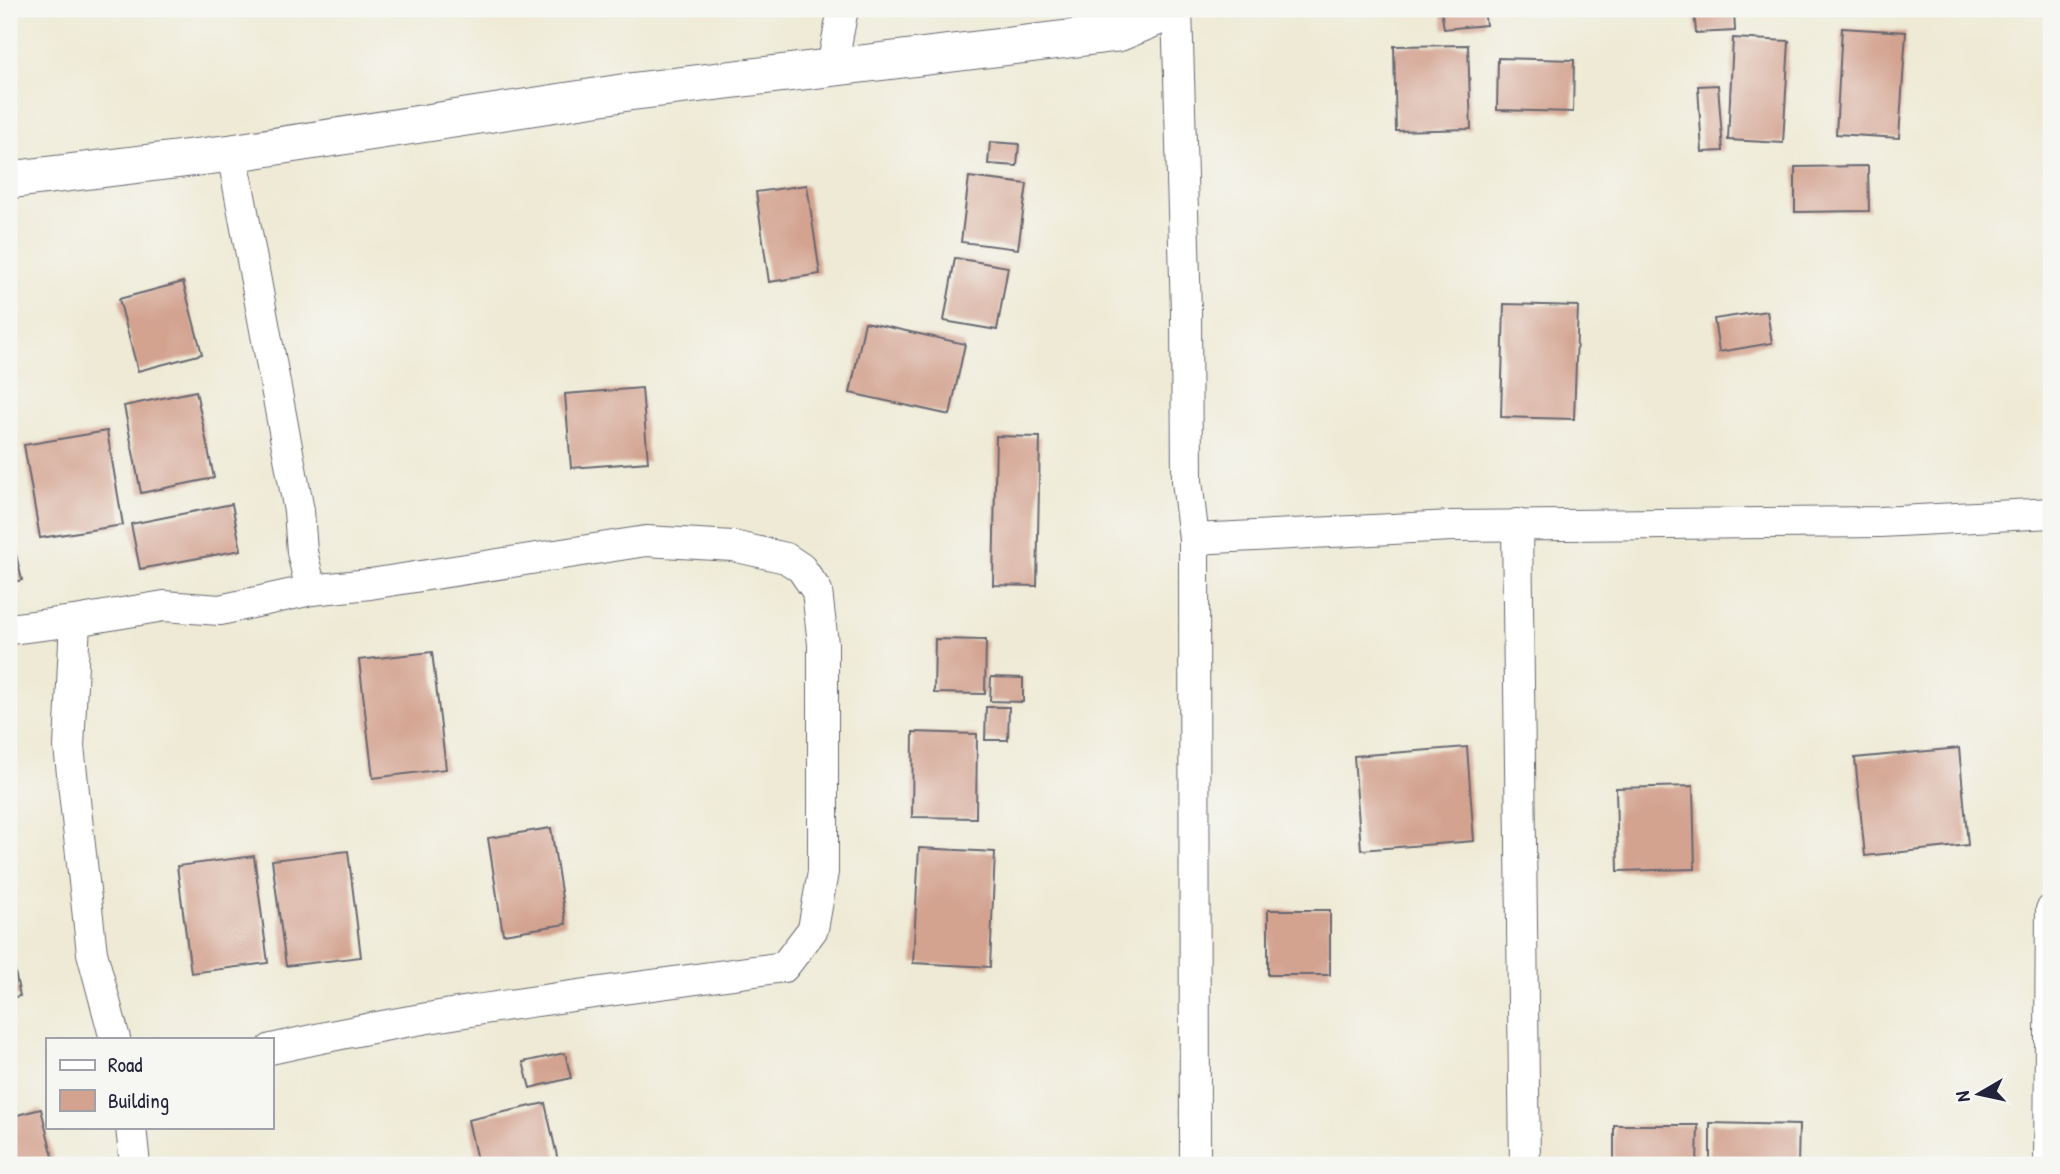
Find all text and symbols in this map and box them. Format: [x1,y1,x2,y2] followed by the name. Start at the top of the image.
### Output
[46,1038,273,1128] legend
[108,1050,142,1079] text: Road
[1944,1058,2014,1128] north arrow
[108,1086,169,1115] text: Building
[1949,1090,1976,1104] text: N

